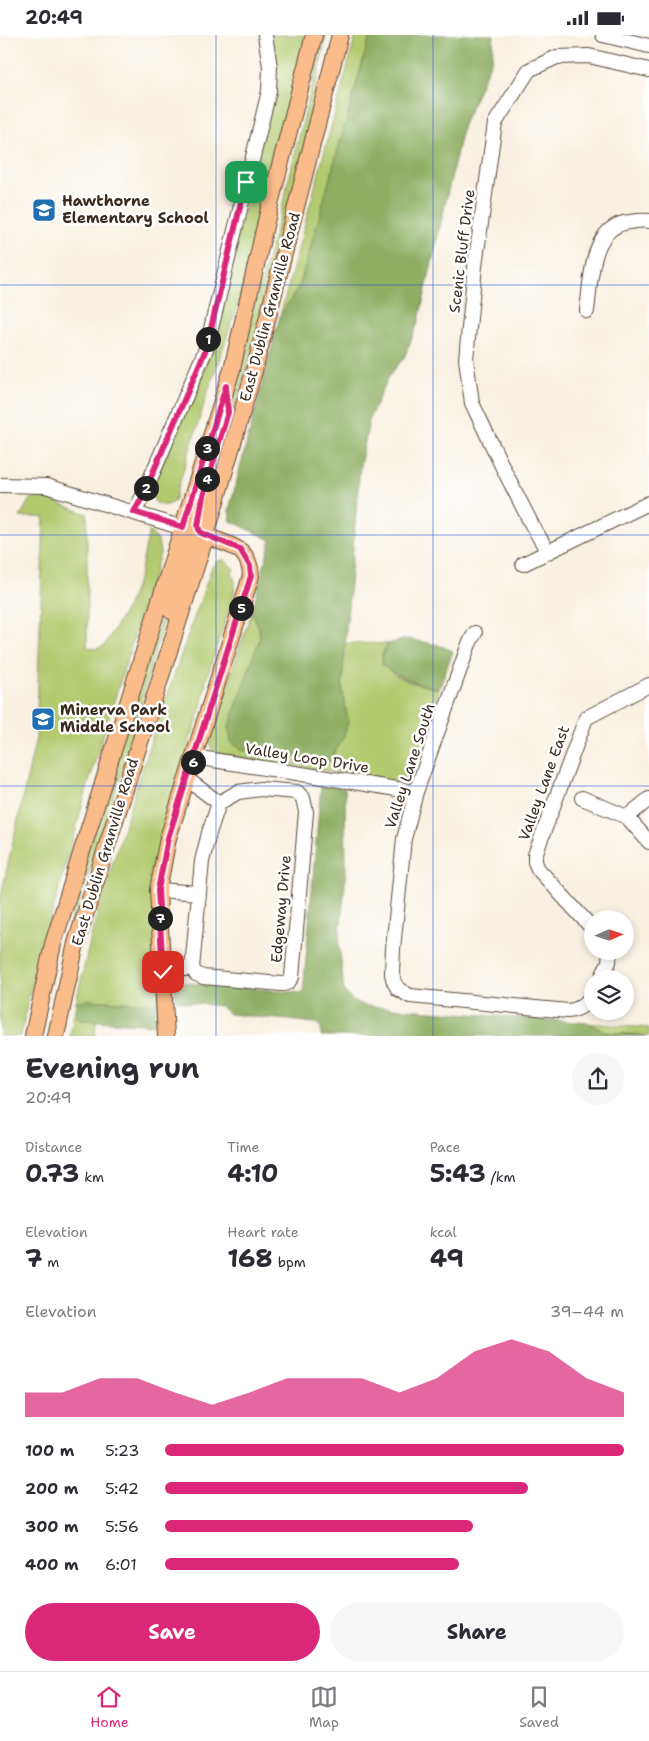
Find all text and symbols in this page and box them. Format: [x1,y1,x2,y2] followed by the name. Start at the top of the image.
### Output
[25,5,83,30] text: 20:49
[225,161,267,203] pin
[232,168,260,196] icon: arrive
[444,188,480,314] street label: Scenic Bluff Drive
[62,191,209,228] place label: Hawthorne Elementary School
[31,197,57,223] school or university icon: Hawthorne Elementary School
[235,210,305,404] street label: East Dublin Granville Road
[196,327,220,351] pin: 1
[205,330,212,348] text: 1
[194,435,220,461] pin: 3
[203,439,212,457] text: 3
[194,467,220,491] pin: 4
[203,470,212,488] text: 4
[134,475,158,501] pin: 2
[142,479,151,497] text: 2
[228,595,254,621] pin: 5
[237,599,246,617] text: 5
[60,700,170,737] place label: Minerva Park Middle School
[380,701,440,831] street label: Valley Lane South
[30,706,56,732] school or university icon: Minerva Park Middle School
[514,723,574,843] street label: Valley Lane East
[243,738,371,778] street label: Valley Loop Drive
[180,749,206,775] pin: 6
[189,753,198,771] text: 6
[67,755,143,948] street label: East Dublin Granville Road
[266,854,296,964] street label: Edgeway Drive
[148,905,172,931] pin: 7
[156,909,165,927] text: 7
[584,910,634,960] north arrow
[584,910,634,1020] map controls
[142,951,184,993] pin
[149,958,177,986] icon: check
[584,970,634,1020] button: layers
[25,1049,200,1087] text: Evening run
[572,1053,624,1105] button: share
[25,1087,72,1108] text: 20:49
[25,1138,82,1156] text: Distance
[227,1138,259,1156] text: Time
[430,1138,460,1156] text: Pace
[25,1156,79,1190] text: 0.73
[227,1156,279,1190] text: 4:10
[430,1156,486,1190] text: 5:43
[79,1168,104,1186] text: km
[486,1168,516,1186] text: /km
[25,1223,88,1241] text: Elevation
[227,1223,299,1241] text: Heart rate
[430,1223,457,1241] text: kcal
[25,1241,43,1275] text: 7
[227,1241,273,1275] text: 168
[430,1241,464,1275] text: 49
[43,1253,59,1271] text: m
[273,1253,306,1271] text: bpm
[25,1301,97,1322] text: Elevation
[550,1301,624,1322] text: 39–44 m
[25,1440,74,1461] text: 100 m
[105,1440,139,1461] text: 5:23
[25,1478,78,1499] text: 200 m
[105,1478,139,1499] text: 5:42
[25,1516,79,1537] text: 300 m
[105,1516,139,1537] text: 5:56
[25,1554,79,1575] text: 400 m
[105,1554,137,1575] text: 6:01
[25,1603,320,1661] button: Save
[330,1603,624,1661] button: Share
[90,1683,129,1731] tab: Home
[309,1683,339,1731] tab: Map
[519,1683,559,1731] tab: Saved

